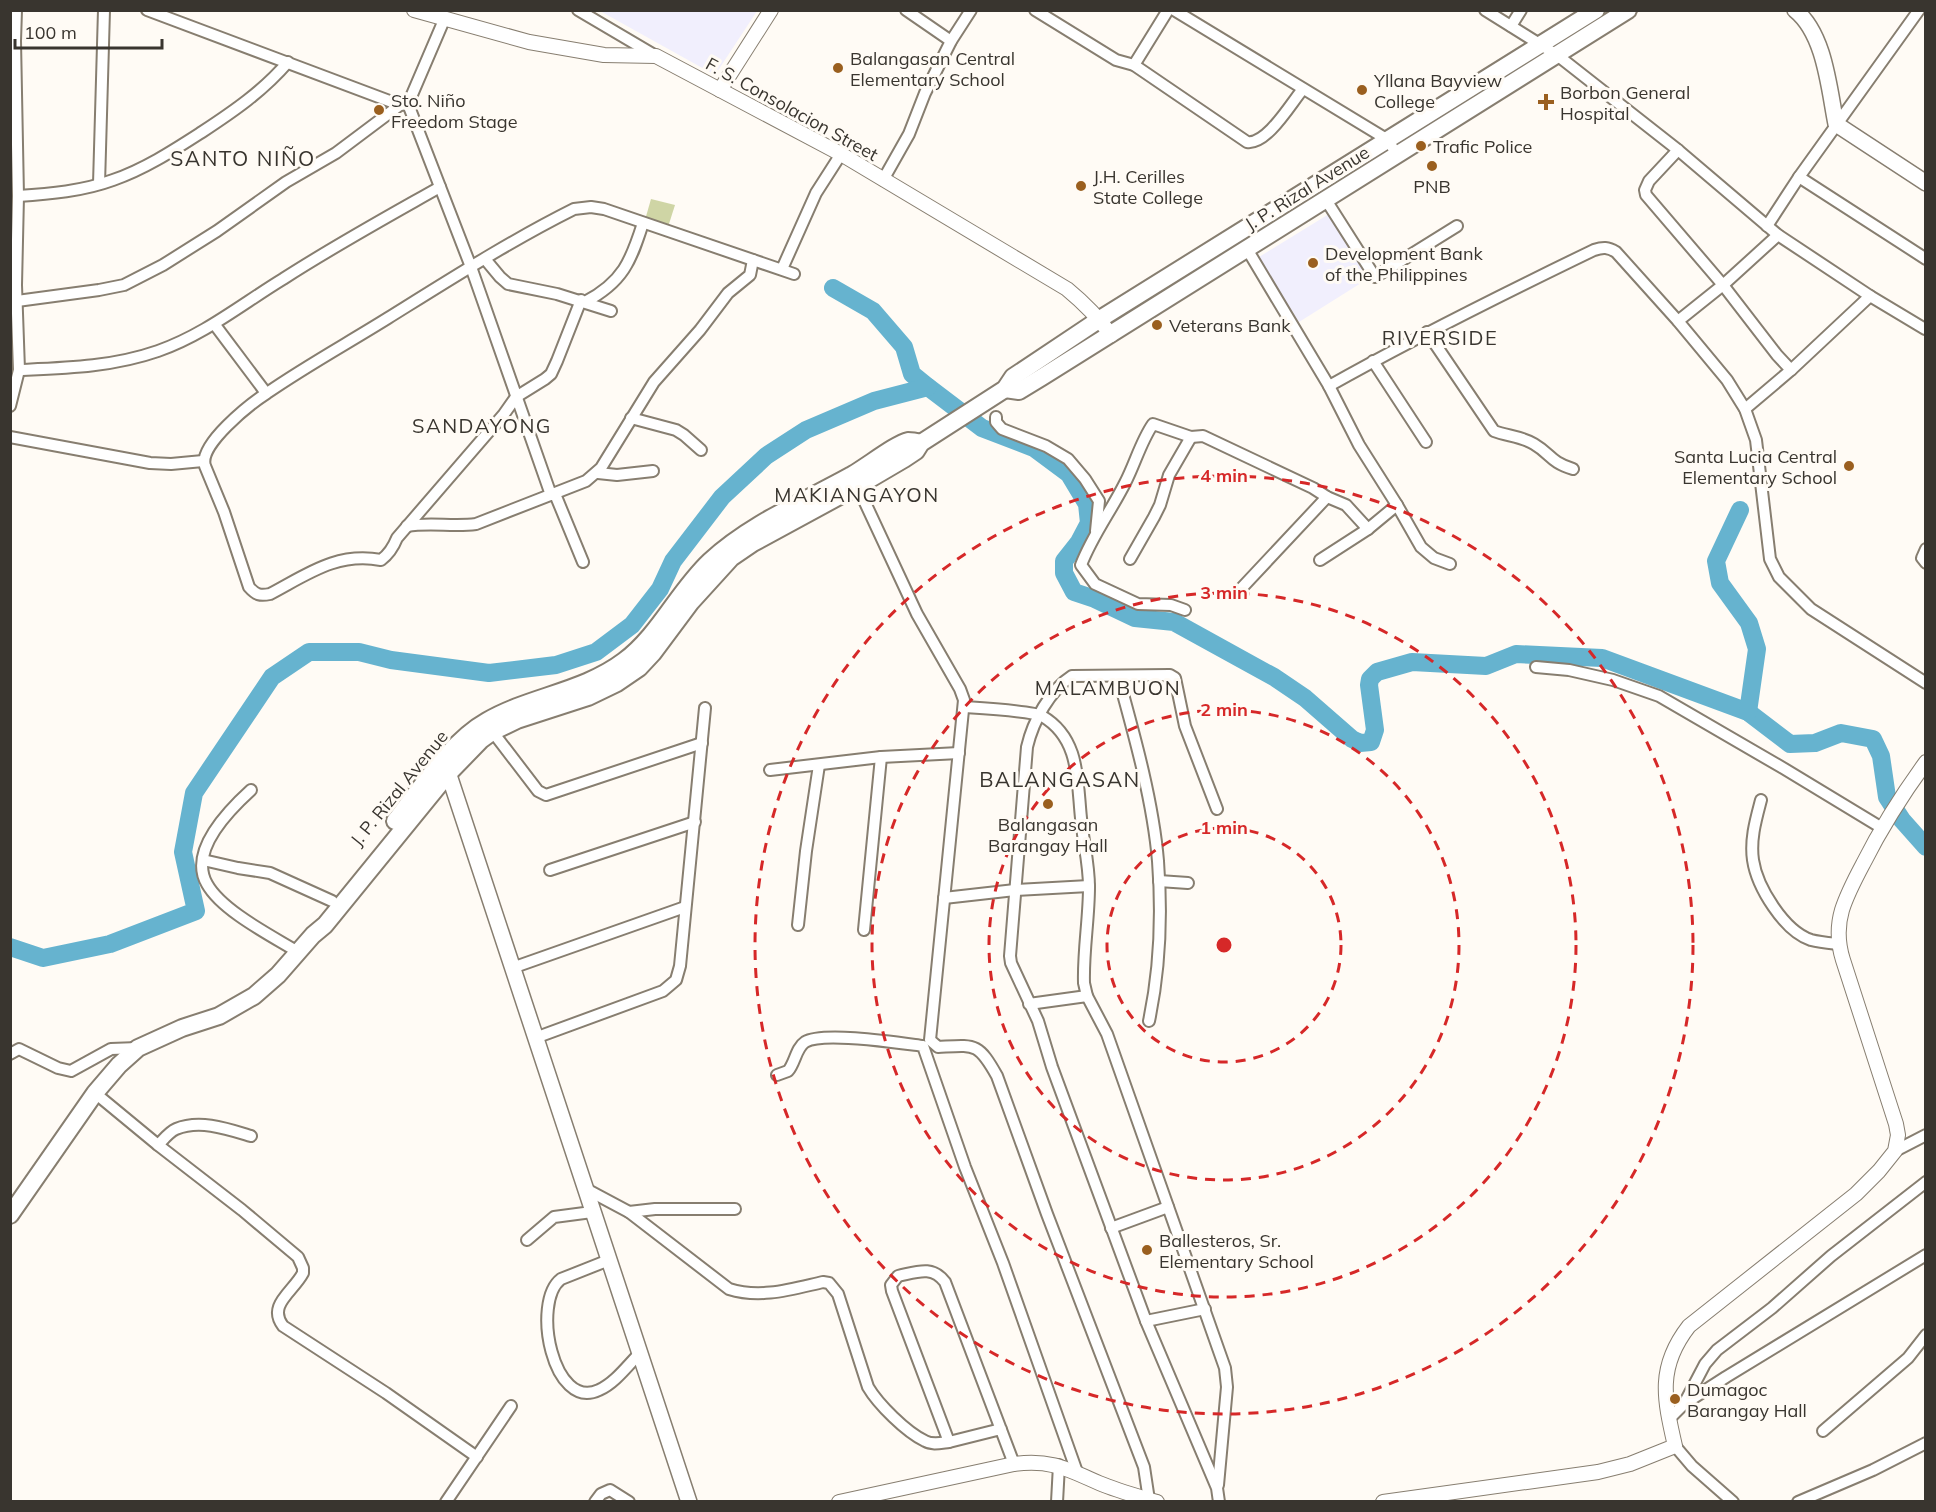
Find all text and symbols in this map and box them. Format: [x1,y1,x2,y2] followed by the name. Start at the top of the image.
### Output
[15,12,162,50] scale bar
[24,21,77,44] text: 100 m
[850,47,1015,91] place label: Balangasan Central Elementary School
[702,52,882,166] street label: F. S. Consolacion Street
[831,61,845,75] marker: Balangasan Central Elementary School
[1373,69,1503,113] place label: Yllana Bayview College
[1560,81,1690,125] place label: Borbon General Hospital
[1355,83,1369,97] marker: Yllana Bayview College
[391,89,517,133] place label: Sto. Niño Freedom Stage
[1537,93,1555,111] marker: Borbon General Hospital
[372,103,386,117] marker: Sto. Niño Freedom Stage
[1433,135,1532,158] place label: Trafic Police
[1414,139,1428,153] marker: Trafic Police
[1240,140,1374,236] street label: J. P. Rizal Avenue
[170,145,316,171] district label: SANTO NIÑO
[1425,159,1439,173] marker: PNB
[1093,165,1203,209] place label: J.H. Cerilles State College
[1413,175,1451,198] place label: PNB
[1074,179,1088,193] marker: J.H. Cerilles State College
[1325,242,1483,286] place label: Development Bank of the Philippines
[1306,256,1320,270] marker: Development Bank of the Philippines
[1169,314,1291,337] place label: Veterans Bank
[1150,318,1164,332] marker: Veterans Bank
[1382,325,1498,350] district label: RIVERSIDE
[412,413,552,438] district label: SANDAYONG
[1674,445,1837,489] place label: Santa Lucia Central Elementary School
[1842,459,1856,473] marker: Santa Lucia Central Elementary School
[1200,464,1248,487] text: 4 min
[774,482,940,507] district label: MAKIANGAYON
[1200,581,1248,604] text: 3 min
[1035,675,1181,700] district label: MALAMBUON
[1200,698,1248,721] text: 2 min
[345,725,453,851] street label: J. P. Rizal Avenue
[979,766,1141,792] district label: BALANGASAN
[1041,797,1055,811] marker: Balangasan Barangay Hall
[988,813,1108,857] place label: Balangasan Barangay Hall
[1200,816,1248,839] text: 1 min
[1214,935,1234,955] centre of rings
[1159,1229,1314,1273] place label: Ballesteros, Sr. Elementary School
[1140,1243,1154,1257] marker: Ballesteros, Sr. Elementary School
[1687,1378,1807,1422] place label: Dumagoc Barangay Hall
[1668,1392,1682,1406] marker: Dumagoc Barangay Hall

